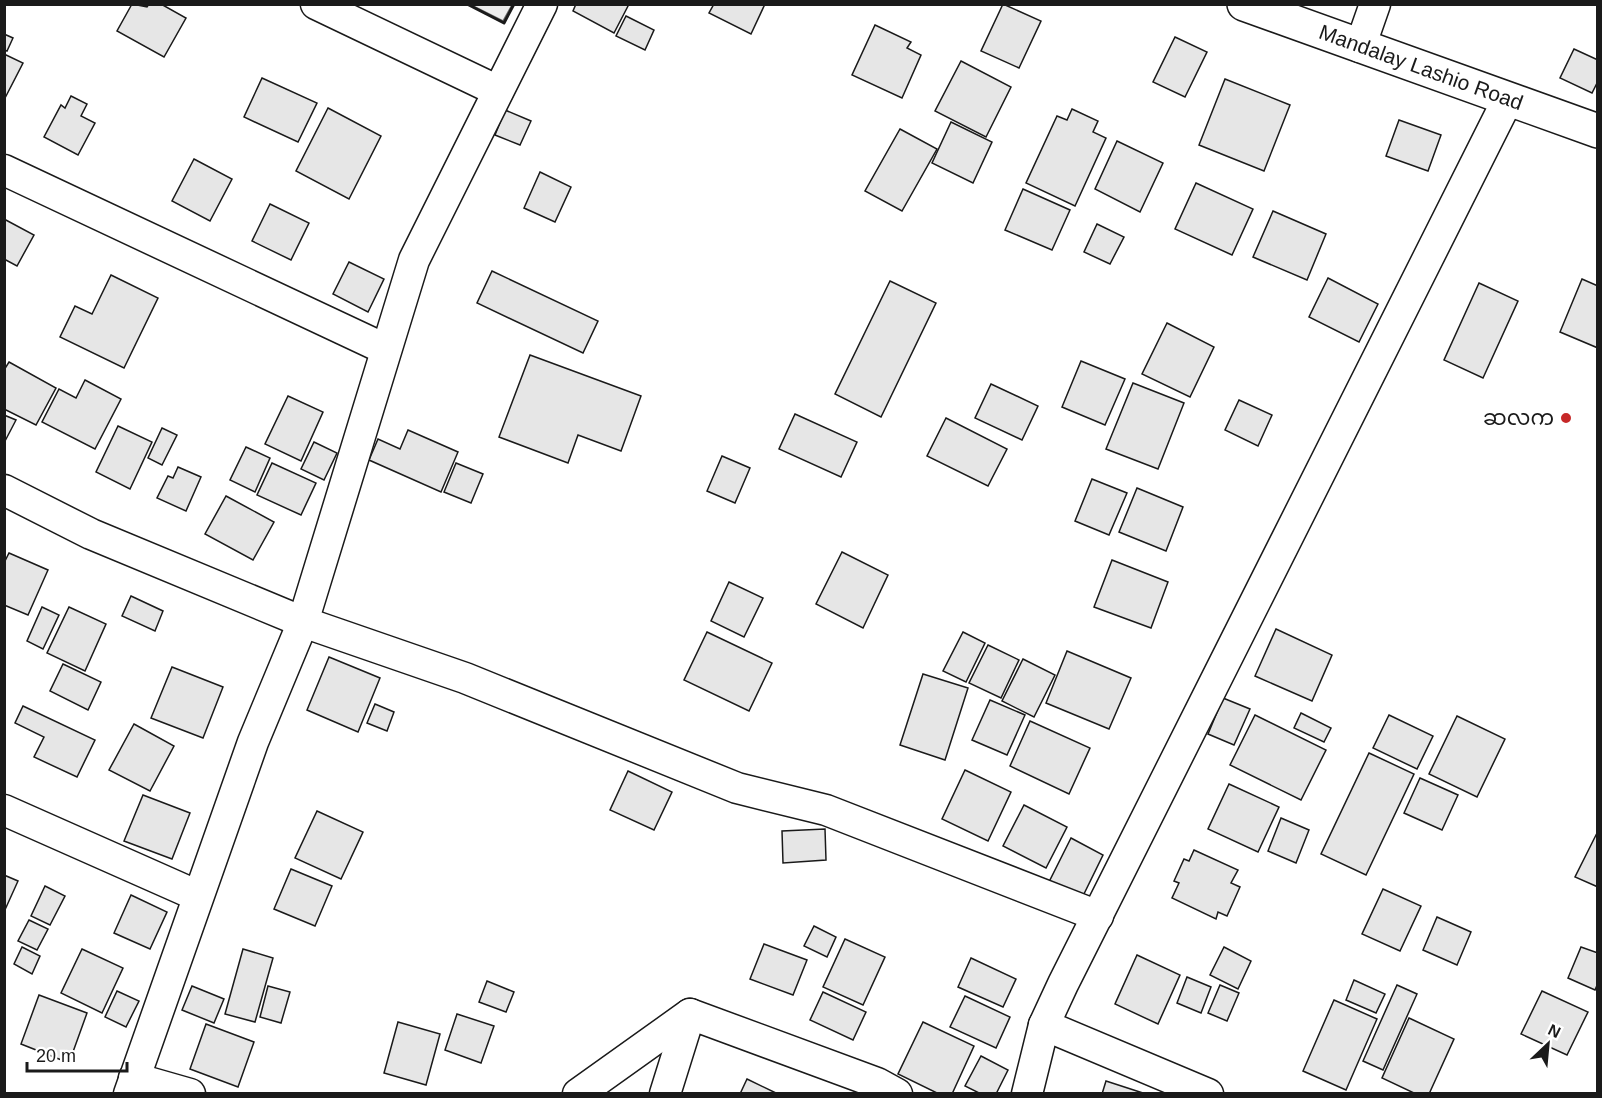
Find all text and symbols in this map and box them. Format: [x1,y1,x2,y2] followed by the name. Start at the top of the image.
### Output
[1316,20,1526,114] street label: Mandalay Lashio Road
[1483,406,1554,429] place label: ဆလက
[1559,411,1573,425] marker: ဆလက
[1518,1014,1578,1074] north arrow
[1545,1021,1563,1041] text: N
[27,1035,128,1073] scale bar
[36,1046,76,1066] text: 20 m

